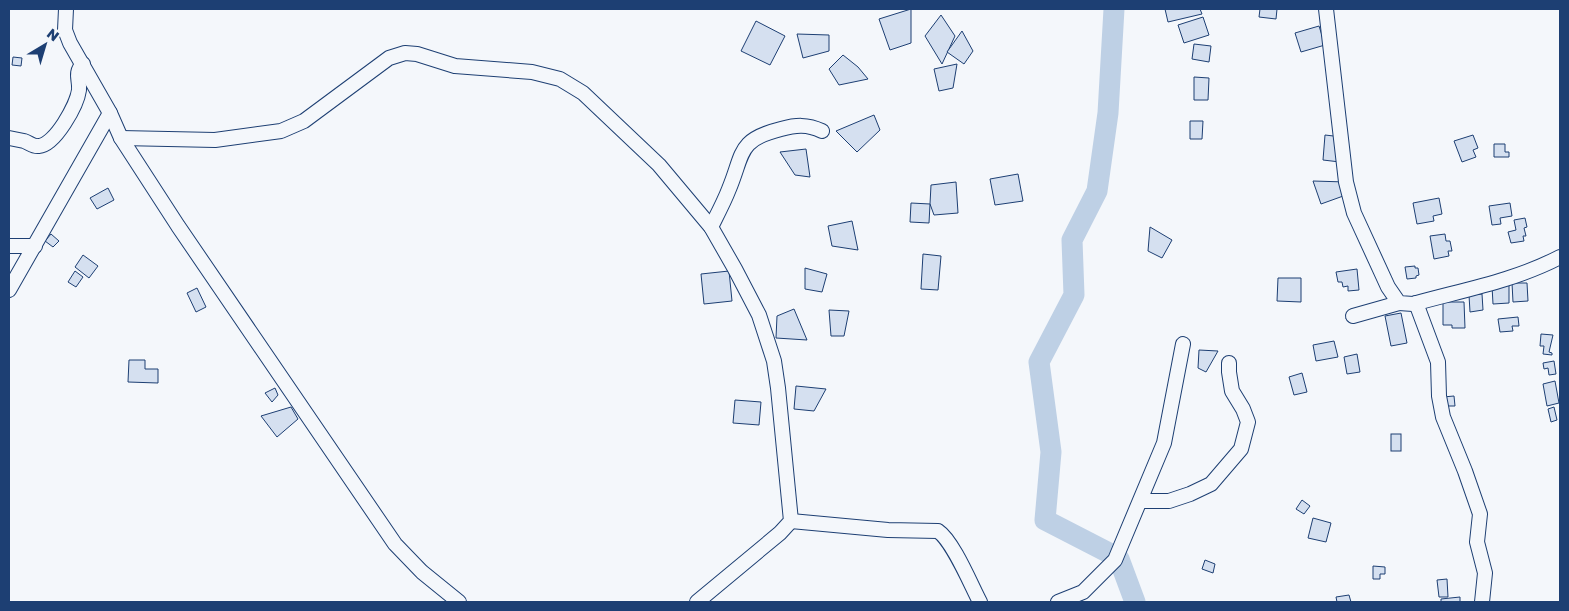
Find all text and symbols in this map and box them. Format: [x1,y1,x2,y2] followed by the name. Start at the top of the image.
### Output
[20,20,70,70] north arrow
[44,24,63,44] text: N

